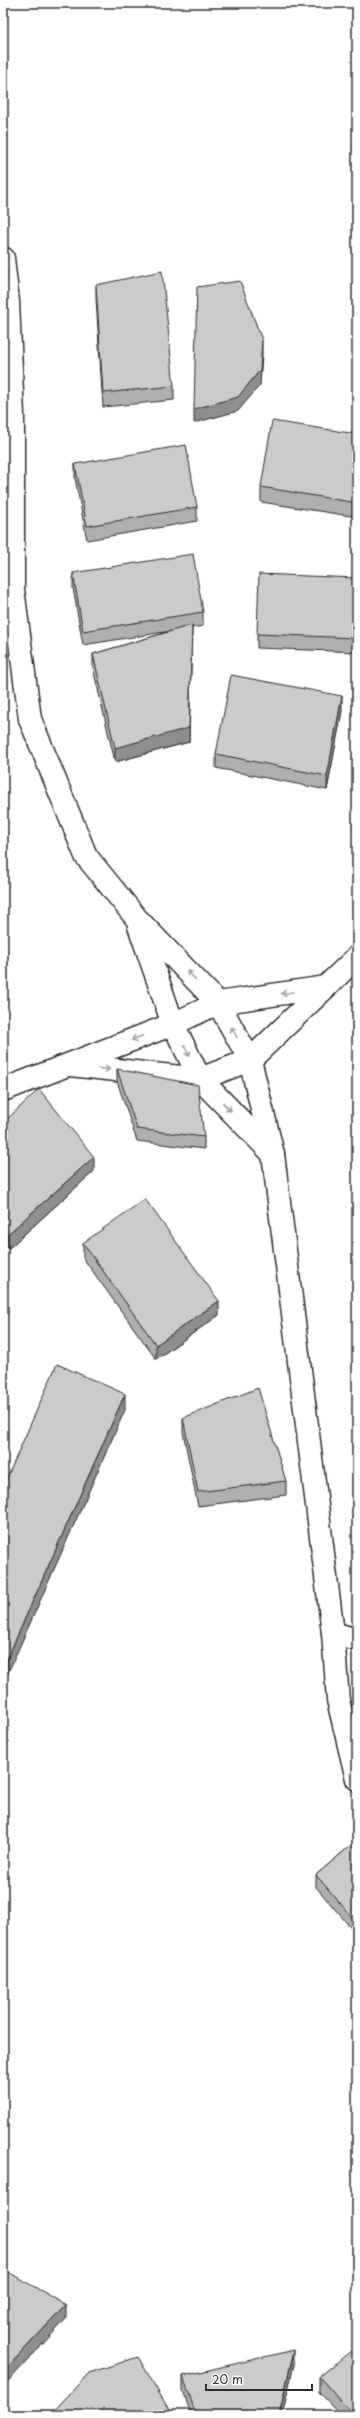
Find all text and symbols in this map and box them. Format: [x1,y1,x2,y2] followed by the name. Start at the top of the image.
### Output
[186,970,196,980] one-way arrow
[281,989,294,997] one-way arrow
[230,1026,237,1038] one-way arrow
[131,1034,143,1042] one-way arrow
[183,1045,191,1057] one-way arrow
[97,1065,110,1073] one-way arrow
[222,1102,232,1112] one-way arrow
[206,2366,312,2392] scale bar
[212,2370,243,2388] text: 20 m

